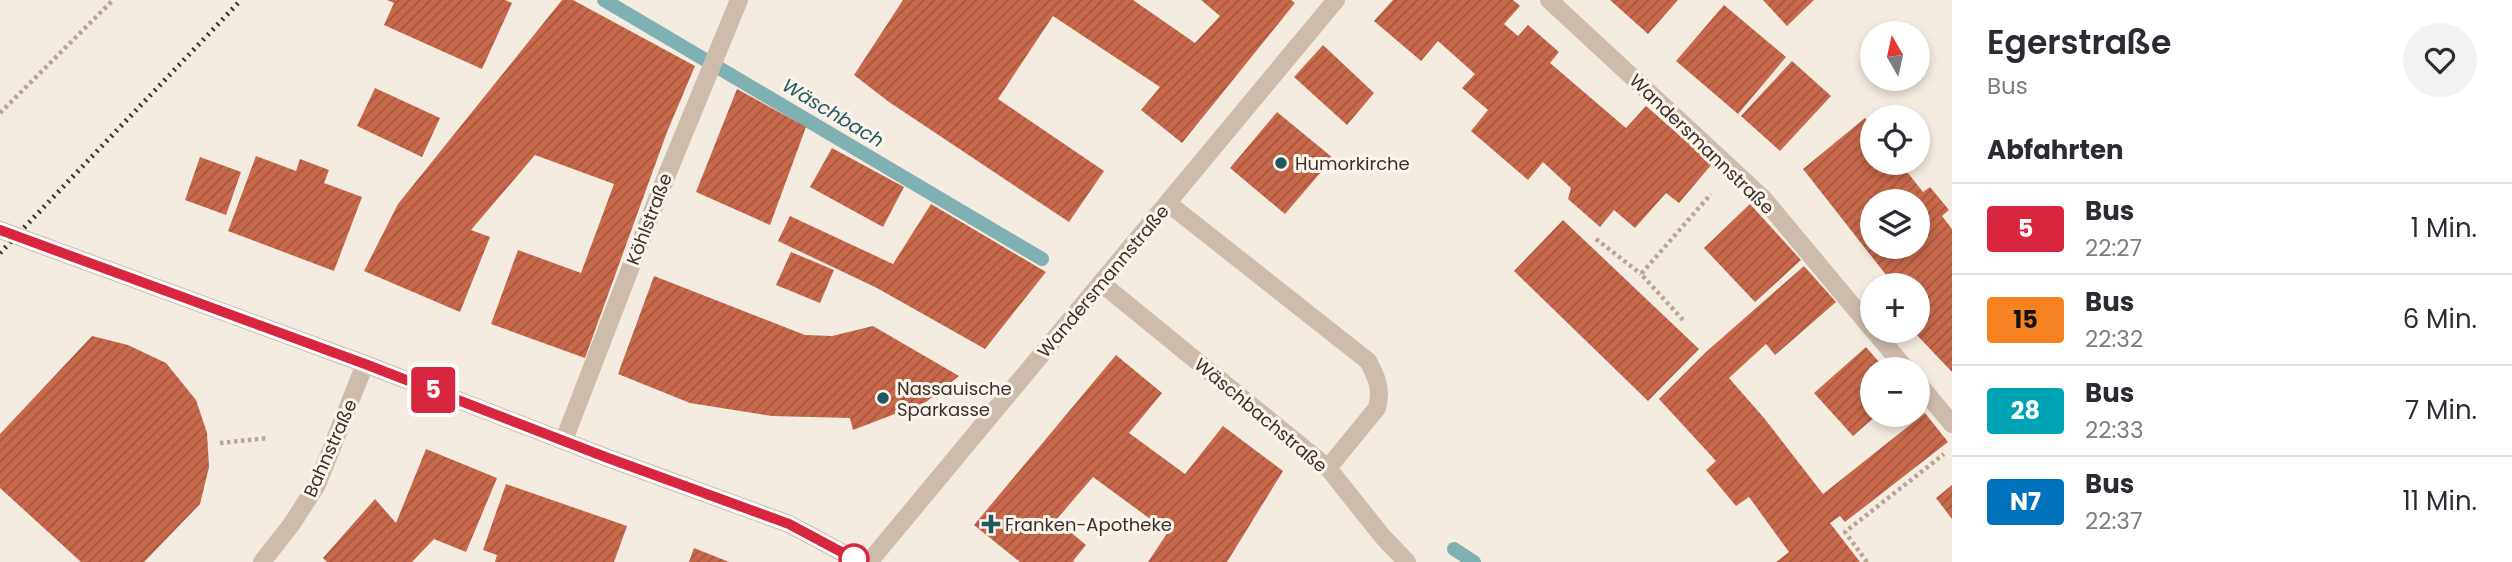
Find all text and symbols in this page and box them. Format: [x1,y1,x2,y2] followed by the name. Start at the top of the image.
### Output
[1987,19,2171,66] text: Egerstraße
[1860,21,1930,91] north arrow
[1860,21,1930,427] map controls
[2403,23,2477,97] button: heart
[1624,68,1780,220] street label: Wandersmannstraße
[1987,70,2028,102] text: Bus
[777,72,889,154] water label: Wäschbach
[1860,105,1930,175] button: locate
[1987,132,2124,168] text: Abfahrten
[1295,151,1410,176] place label: Humorkirche
[1273,155,1289,171] marker: Humorkirche
[620,169,678,269] street label: Köhlstraße
[1860,189,1930,259] button: layers
[2085,193,2134,229] text: Bus
[1031,199,1175,363] street label: Wandersmannstraße
[2411,210,2477,246] text: 1 Min.
[2018,212,2033,245] text: 5
[2085,232,2142,264] text: 22:27
[1860,273,1930,343] button: +
[2085,284,2134,320] text: Bus
[2403,301,2477,337] text: 6 Min.
[2013,303,2038,336] text: 15
[2085,323,2143,355] text: 22:32
[1189,352,1333,478] street label: Wäschbachstraße
[1860,357,1930,427] button: −
[410,367,456,413] line badge: 5
[425,373,441,406] text: 5
[2085,375,2134,411] text: Bus
[897,376,1012,422] place label: Nassauische Sparkasse
[875,390,891,406] marker: Nassauische Sparkasse
[2405,392,2477,428] text: 7 Min.
[2011,394,2040,427] text: 28
[297,395,363,501] street label: Bahnstraße
[2085,414,2143,446] text: 22:33
[2085,466,2134,502] text: Bus
[2403,483,2477,519] text: 11 Min.
[2010,485,2041,518] text: N7
[2085,505,2142,537] text: 22:37
[1005,512,1172,537] place label: Franken-Apotheke
[983,516,999,532] marker: Franken-Apotheke
[839,544,869,562] unlabelled marker

